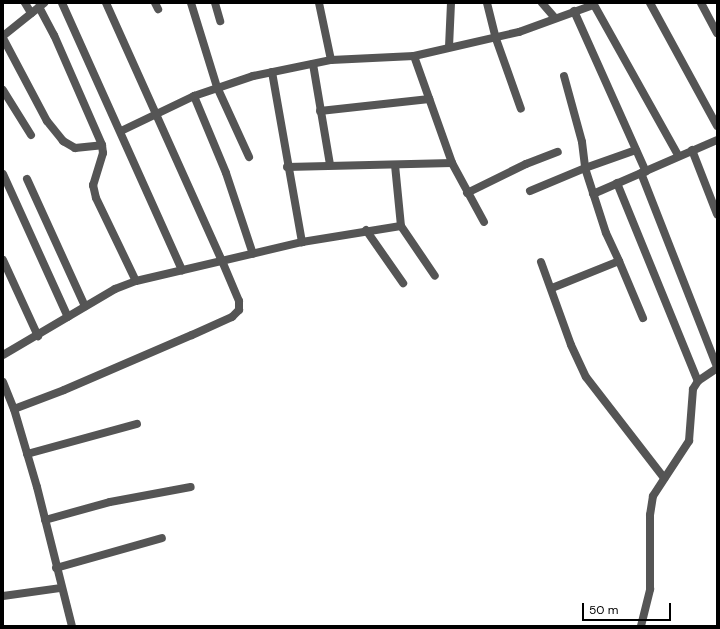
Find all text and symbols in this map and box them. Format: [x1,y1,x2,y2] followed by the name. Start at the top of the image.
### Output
[584,595,673,621] scale bar
[589,602,618,618] text: 50 m

